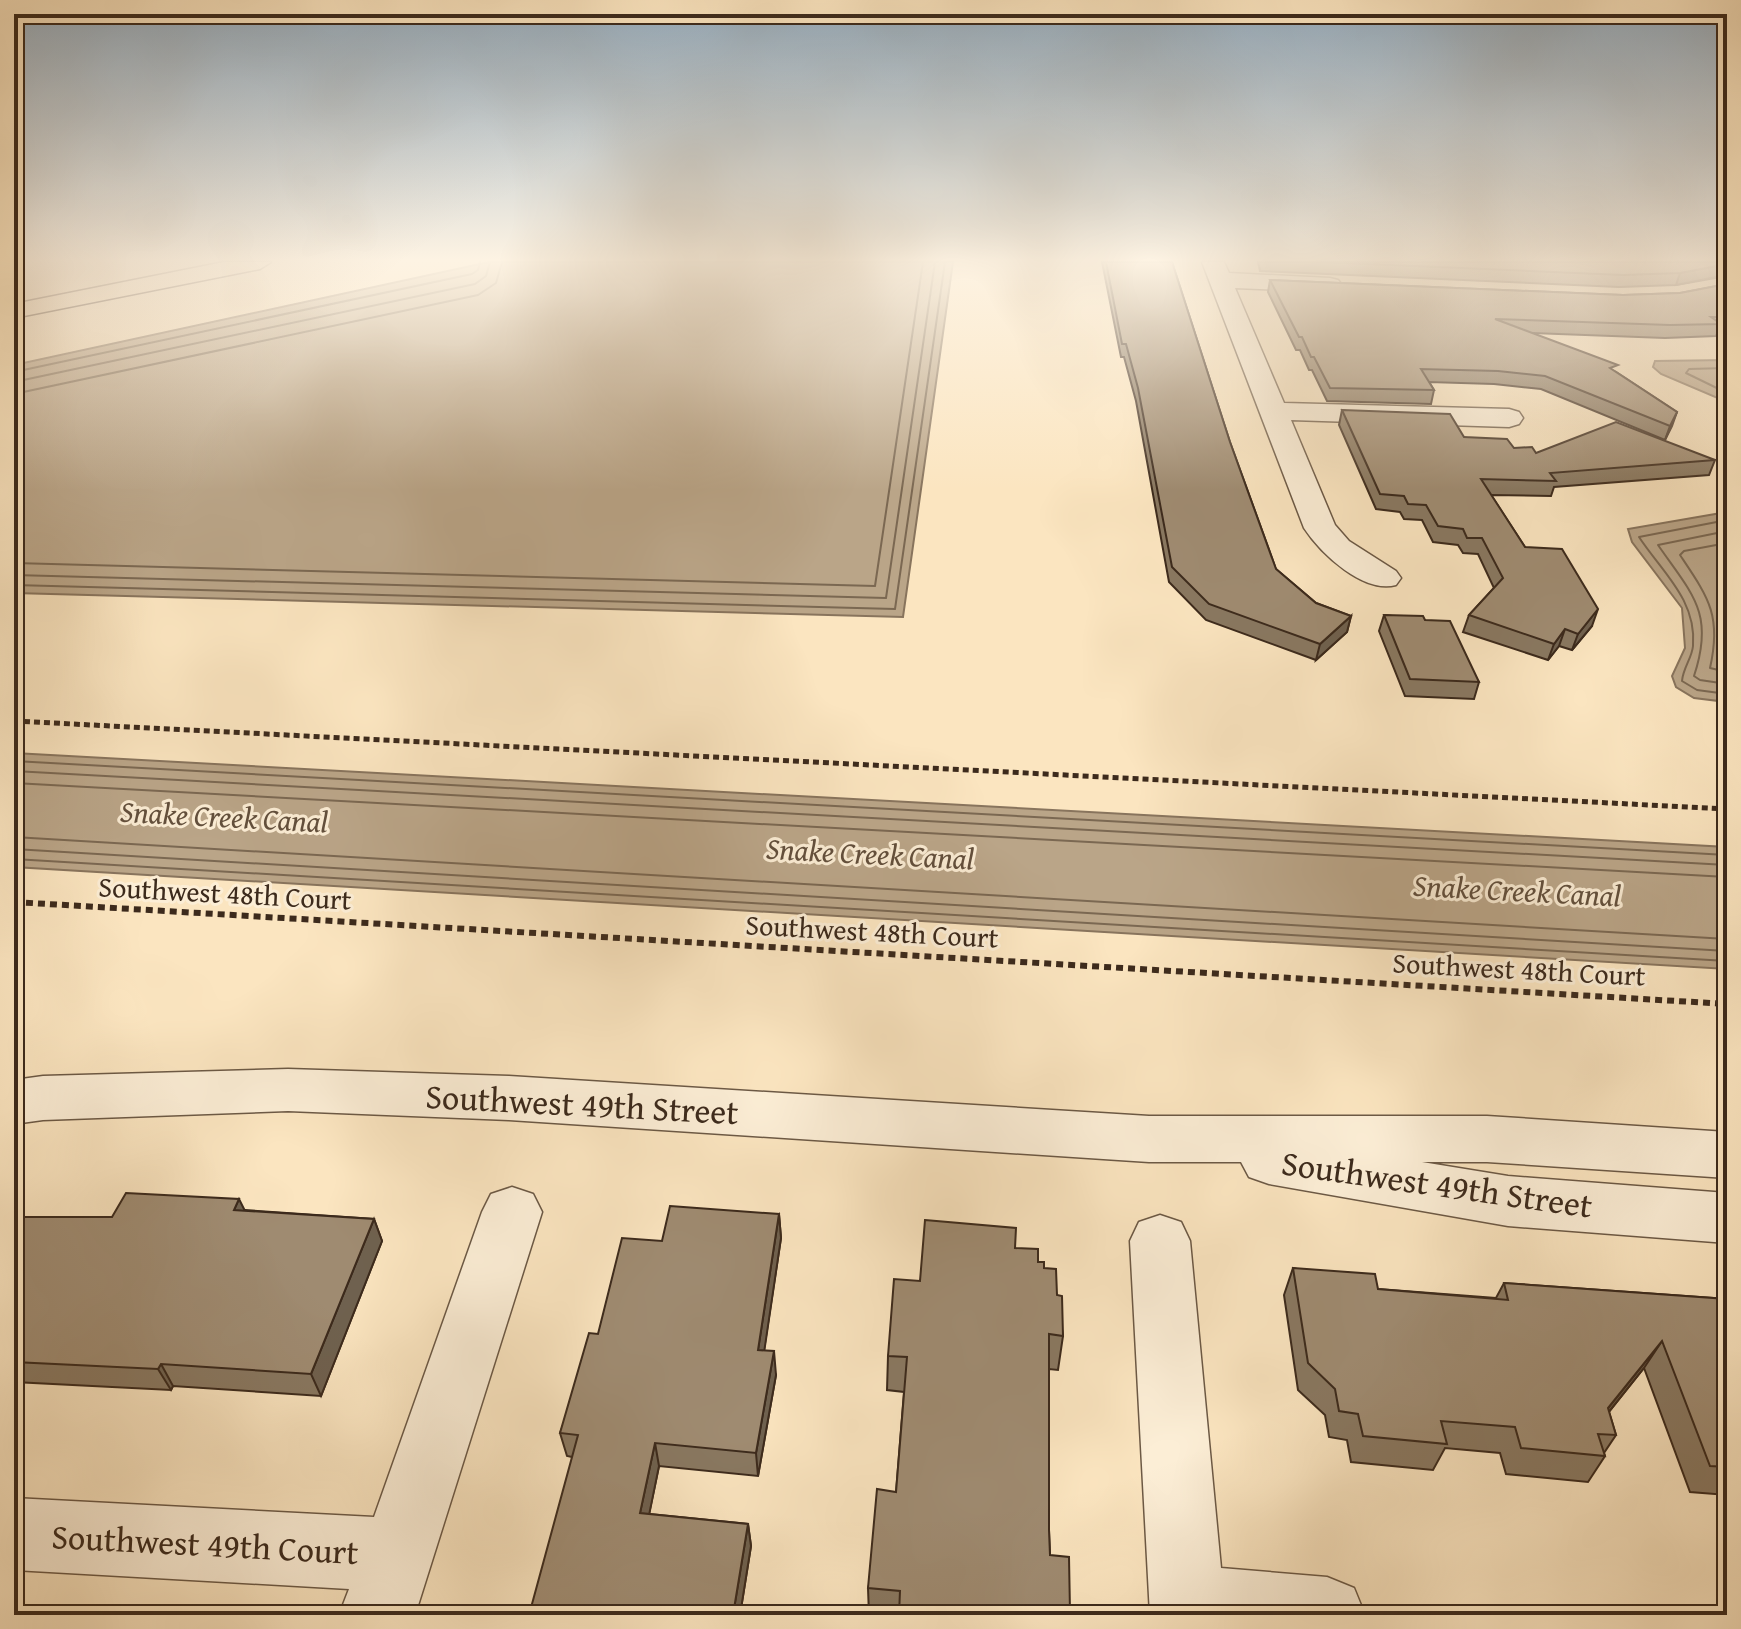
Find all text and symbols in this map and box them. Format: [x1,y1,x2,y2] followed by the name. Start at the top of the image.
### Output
[119,789,329,843] water label: Snake Creek Canal
[765,826,975,880] water label: Snake Creek Canal
[1412,863,1622,917] water label: Snake Creek Canal
[98,865,353,920] street label: Southwest 48th Court
[745,903,1000,958] street label: Southwest 48th Court
[1392,941,1647,996] street label: Southwest 48th Court
[424,1071,740,1136] street label: Southwest 49th Street
[1279,1137,1596,1230] street label: Southwest 49th Street
[50,1511,360,1576] street label: Southwest 49th Court

